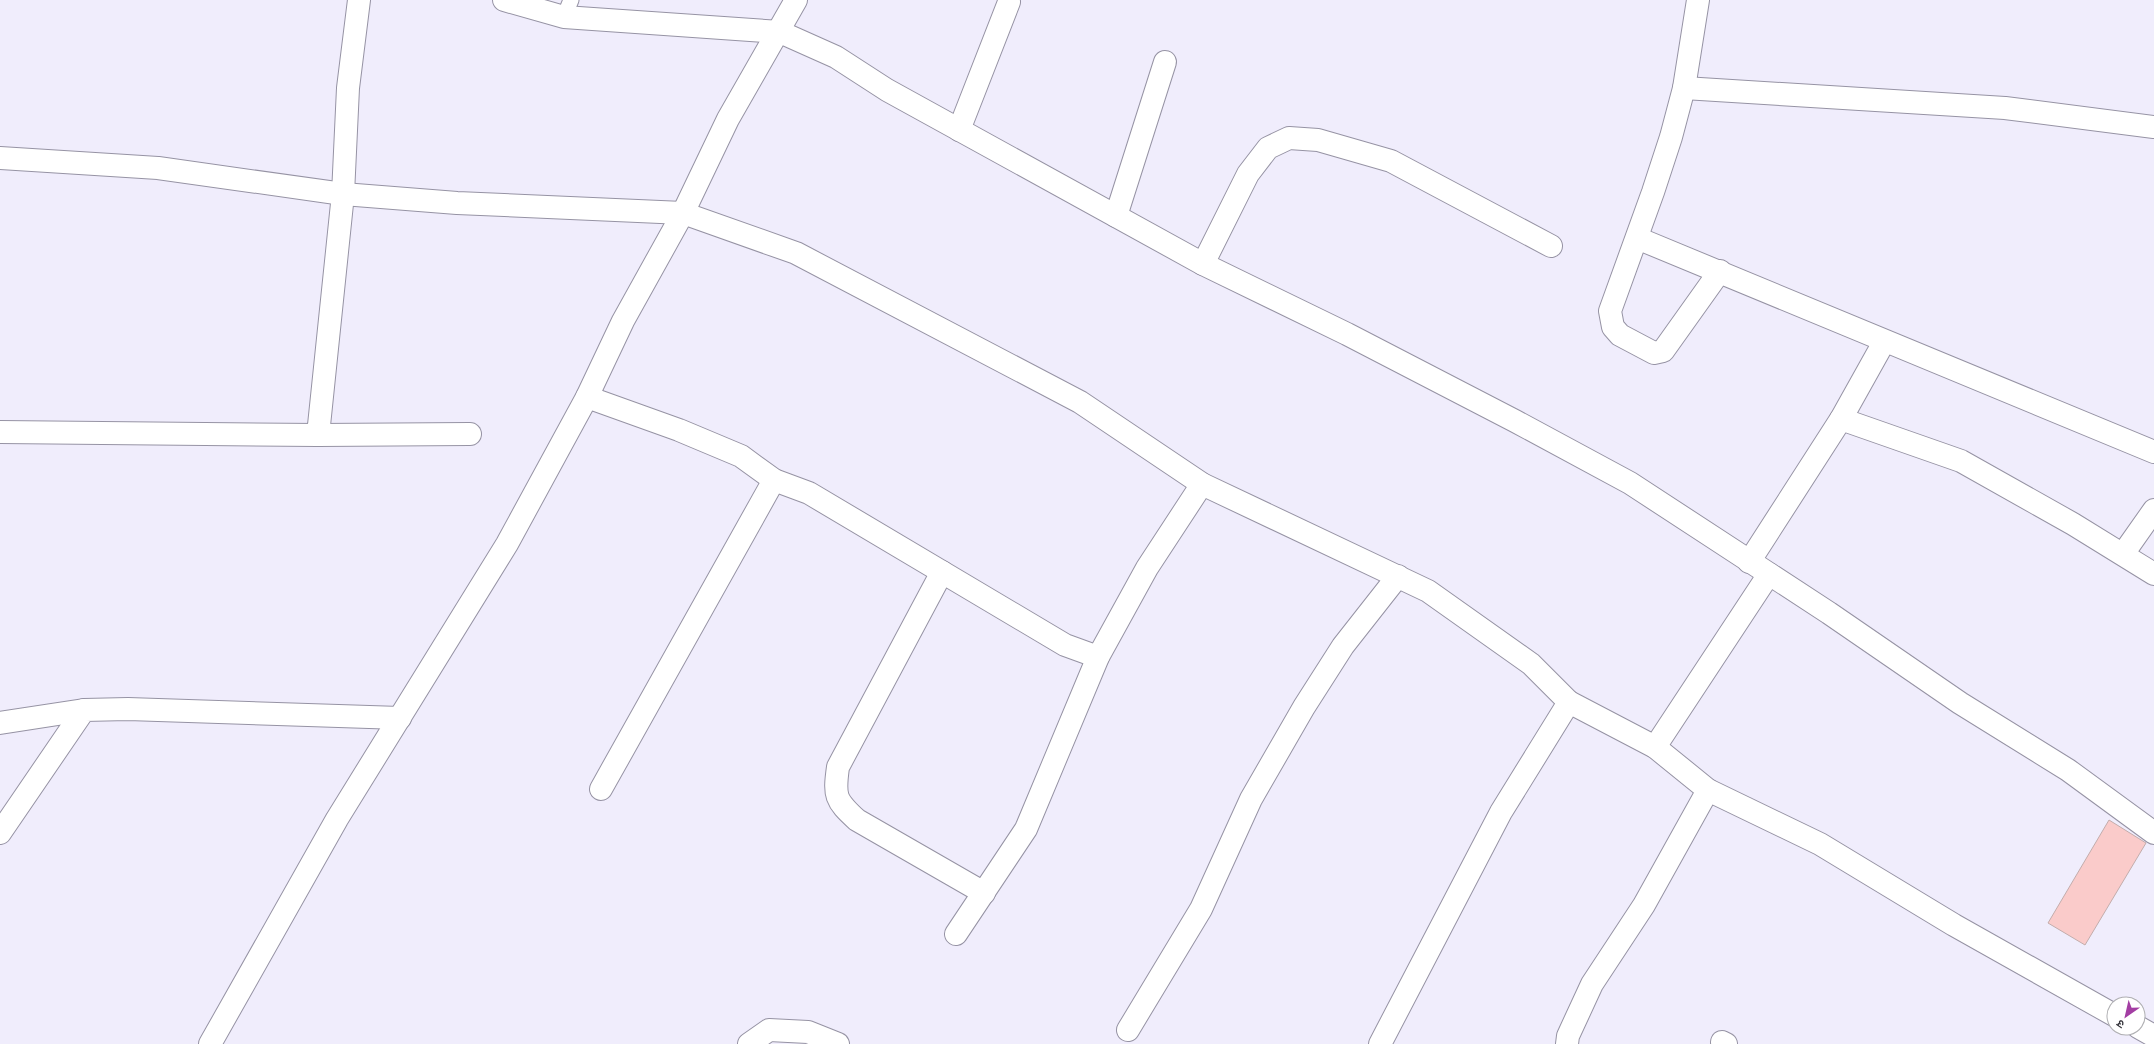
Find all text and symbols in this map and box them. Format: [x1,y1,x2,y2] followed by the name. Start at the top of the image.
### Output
[2106,996,2146,1036] north arrow
[2113,1016,2127,1032] text: उ

